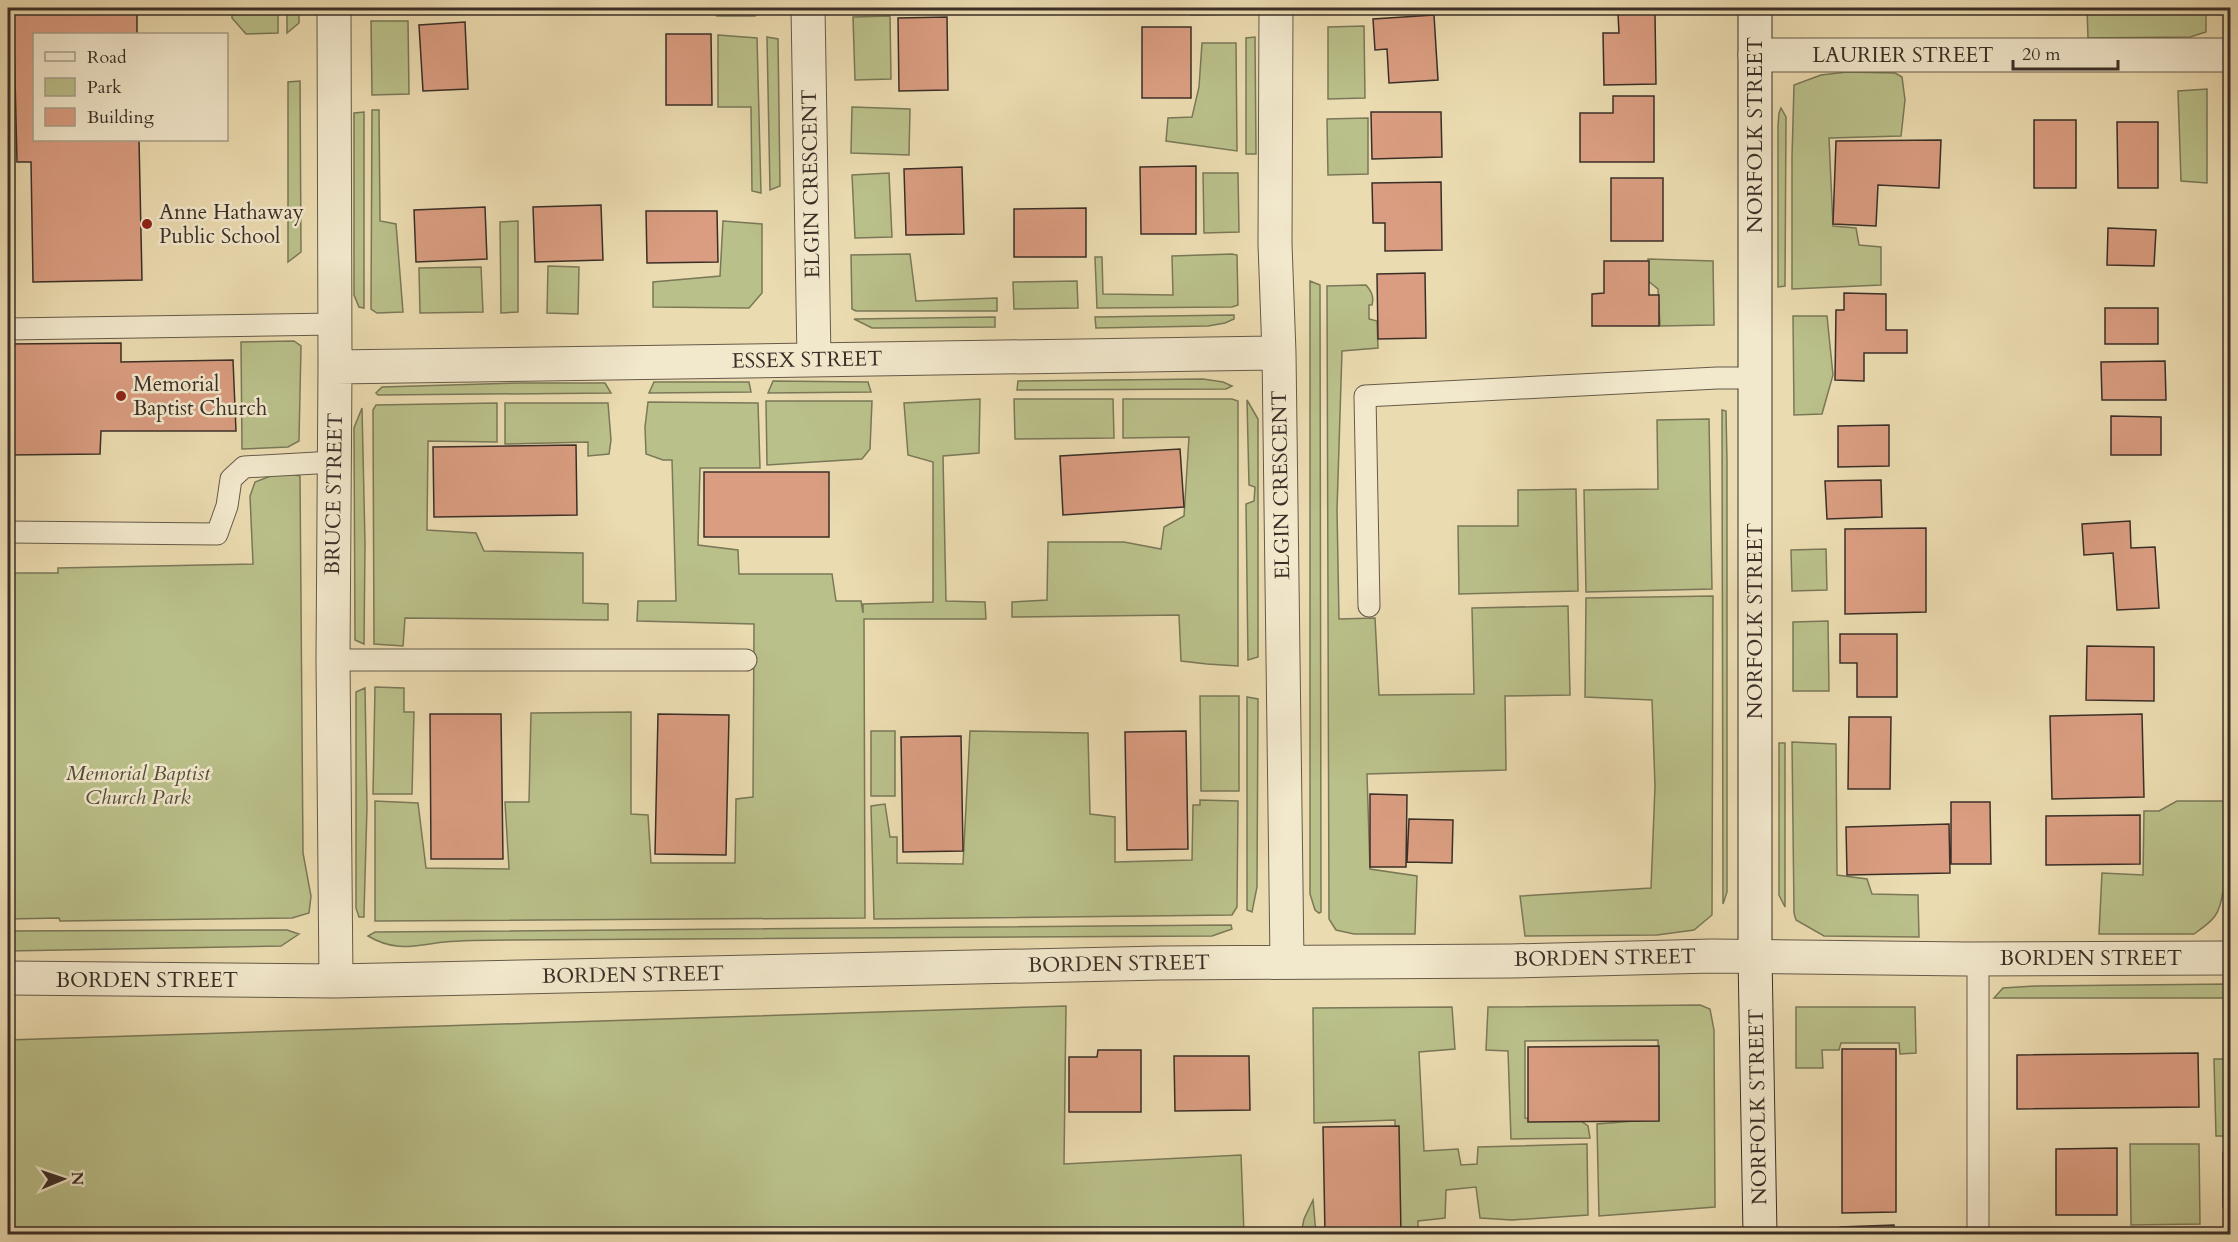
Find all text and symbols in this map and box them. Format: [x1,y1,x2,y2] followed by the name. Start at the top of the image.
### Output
[33,33,228,141] legend
[2013,33,2118,71] scale bar
[1741,37,1770,233] street label: NORFOLK STREET
[1812,41,1994,70] street label: LAURIER STREET
[2022,42,2061,67] text: 20 m
[87,45,127,70] text: Road
[87,75,122,100] text: Park
[795,89,827,279] street label: ELGIN CRESCENT
[87,105,155,130] text: Building
[159,198,304,251] place label: Anne Hathaway Public School
[140,217,154,231] marker: Anne Hathaway Public School
[731,344,883,376] street label: ESSEX STREET
[133,370,268,423] place label: Memorial Baptist Church
[114,389,128,403] marker: Memorial Baptist Church
[1265,390,1297,580] street label: ELGIN CRESCENT
[318,413,350,575] street label: BRUCE STREET
[1741,523,1770,719] street label: NORFOLK STREET
[66,759,211,812] park label: Memorial Baptist Church Park
[1514,942,1696,974] street label: BORDEN STREET
[2000,944,2182,973] street label: BORDEN STREET
[1028,948,1210,980] street label: BORDEN STREET
[542,959,724,991] street label: BORDEN STREET
[56,966,238,995] street label: BORDEN STREET
[1742,1009,1774,1205] street label: NORFOLK STREET
[33,1149,93,1209] north arrow
[66,1171,88,1186] text: N

